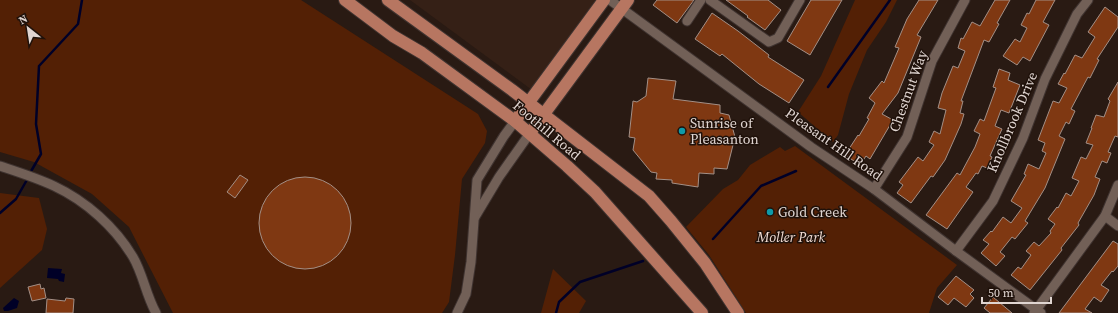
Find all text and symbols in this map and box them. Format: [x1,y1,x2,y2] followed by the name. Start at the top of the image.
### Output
[8,8,48,48] north arrow
[16,11,30,28] text: N
[884,47,932,135] street label: Chestnut Way
[982,69,1042,175] street label: Knollbrook Drive
[509,96,585,164] street label: Foothill Road
[781,103,887,185] street label: Pleasant Hill Road
[690,113,759,149] place label: Sunrise of Pleasanton
[677,126,687,136] marker: Sunrise of Pleasanton
[778,202,847,222] place label: Gold Creek
[765,207,775,217] marker: Gold Creek
[756,227,826,247] park label: Moller Park
[982,279,1051,305] scale bar
[988,285,1014,301] text: 50 m

